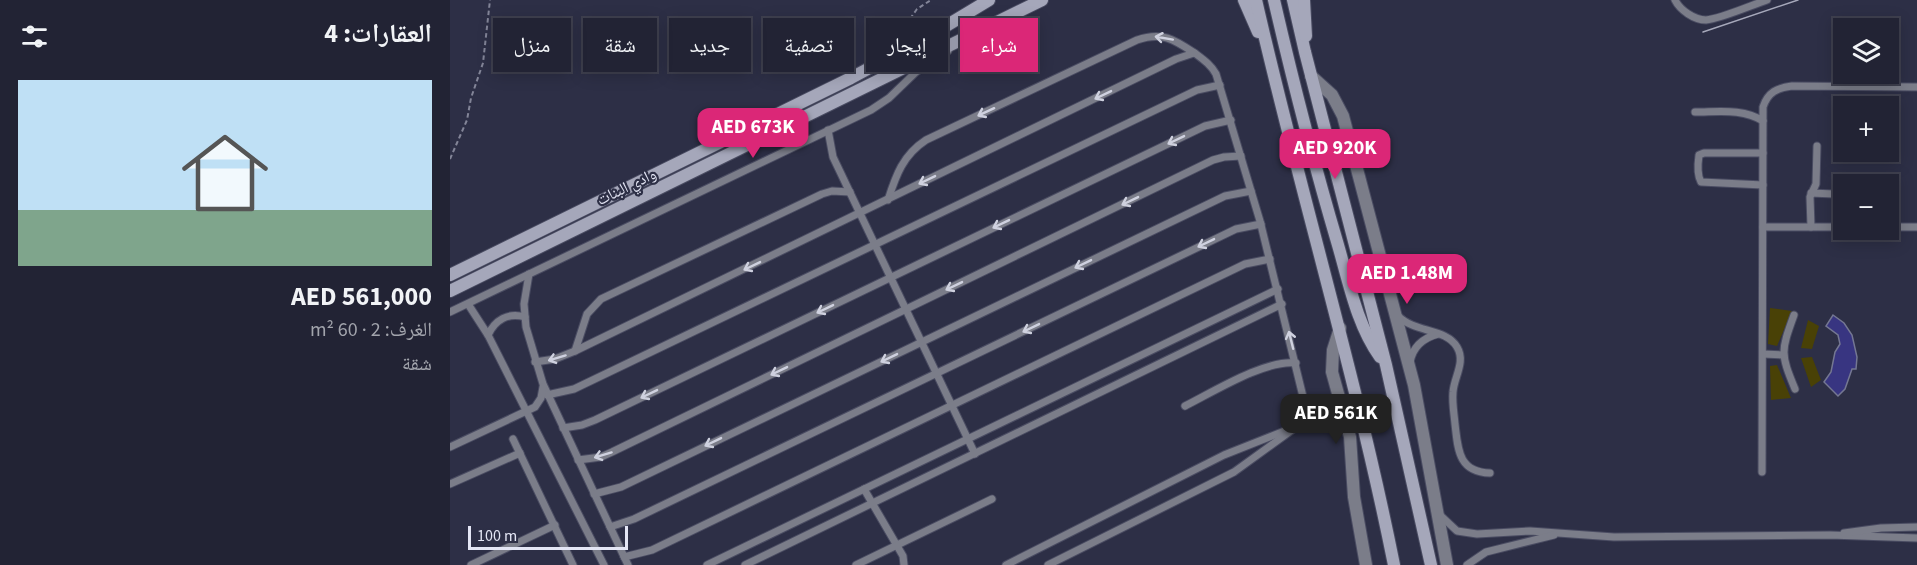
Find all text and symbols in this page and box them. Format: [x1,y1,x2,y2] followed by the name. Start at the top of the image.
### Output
[324,15,432,52] text: العقارات: 4
[493,18,571,72] chip: منزل
[583,18,657,72] chip: شقة
[669,18,751,72] chip: جديد
[763,18,854,72] chip: تصفية
[866,18,948,72] chip: إيجار
[960,18,1038,72] chip: شراء
[1833,18,1899,240] map controls
[1833,18,1899,84] button: layers
[18,20,51,53] icon: filters
[1154,32,1174,43] one-way arrow
[1094,90,1112,101] one-way arrow
[1833,96,1899,162] button: +
[977,106,995,118] one-way arrow
[691,108,815,159] pin: AED 673K
[711,113,795,141] text: AED 673K
[171,119,279,227] icon: home
[1273,129,1397,180] pin: AED 920K
[1168,134,1186,146] one-way arrow
[1293,134,1377,162] text: AED 920K
[593,163,660,212] street label: وادي البنات
[1833,174,1899,240] button: −
[919,175,937,187] one-way arrow
[1121,195,1139,207] one-way arrow
[992,219,1010,231] one-way arrow
[1198,238,1216,250] one-way arrow
[1338,254,1476,305] pin: AED 1.48M
[1075,258,1093,270] one-way arrow
[1361,259,1453,287] text: AED 1.48M
[743,260,761,272] one-way arrow
[291,278,432,315] text: AED 561,000
[946,281,964,292] one-way arrow
[817,304,835,316] one-way arrow
[310,316,432,344] text: الغرف: 2 · 60 m²
[1022,323,1040,335] one-way arrow
[1284,331,1296,350] one-way arrow
[402,350,432,378] text: شقة
[880,352,898,364] one-way arrow
[548,353,567,364] one-way arrow
[770,366,788,378] one-way arrow
[641,389,659,401] one-way arrow
[1274,394,1398,445] pin: AED 561K
[1294,399,1378,427] text: AED 561K
[705,437,723,449] one-way arrow
[594,450,613,461] one-way arrow
[468,523,628,550] scale bar
[477,525,517,547] text: 100 m

